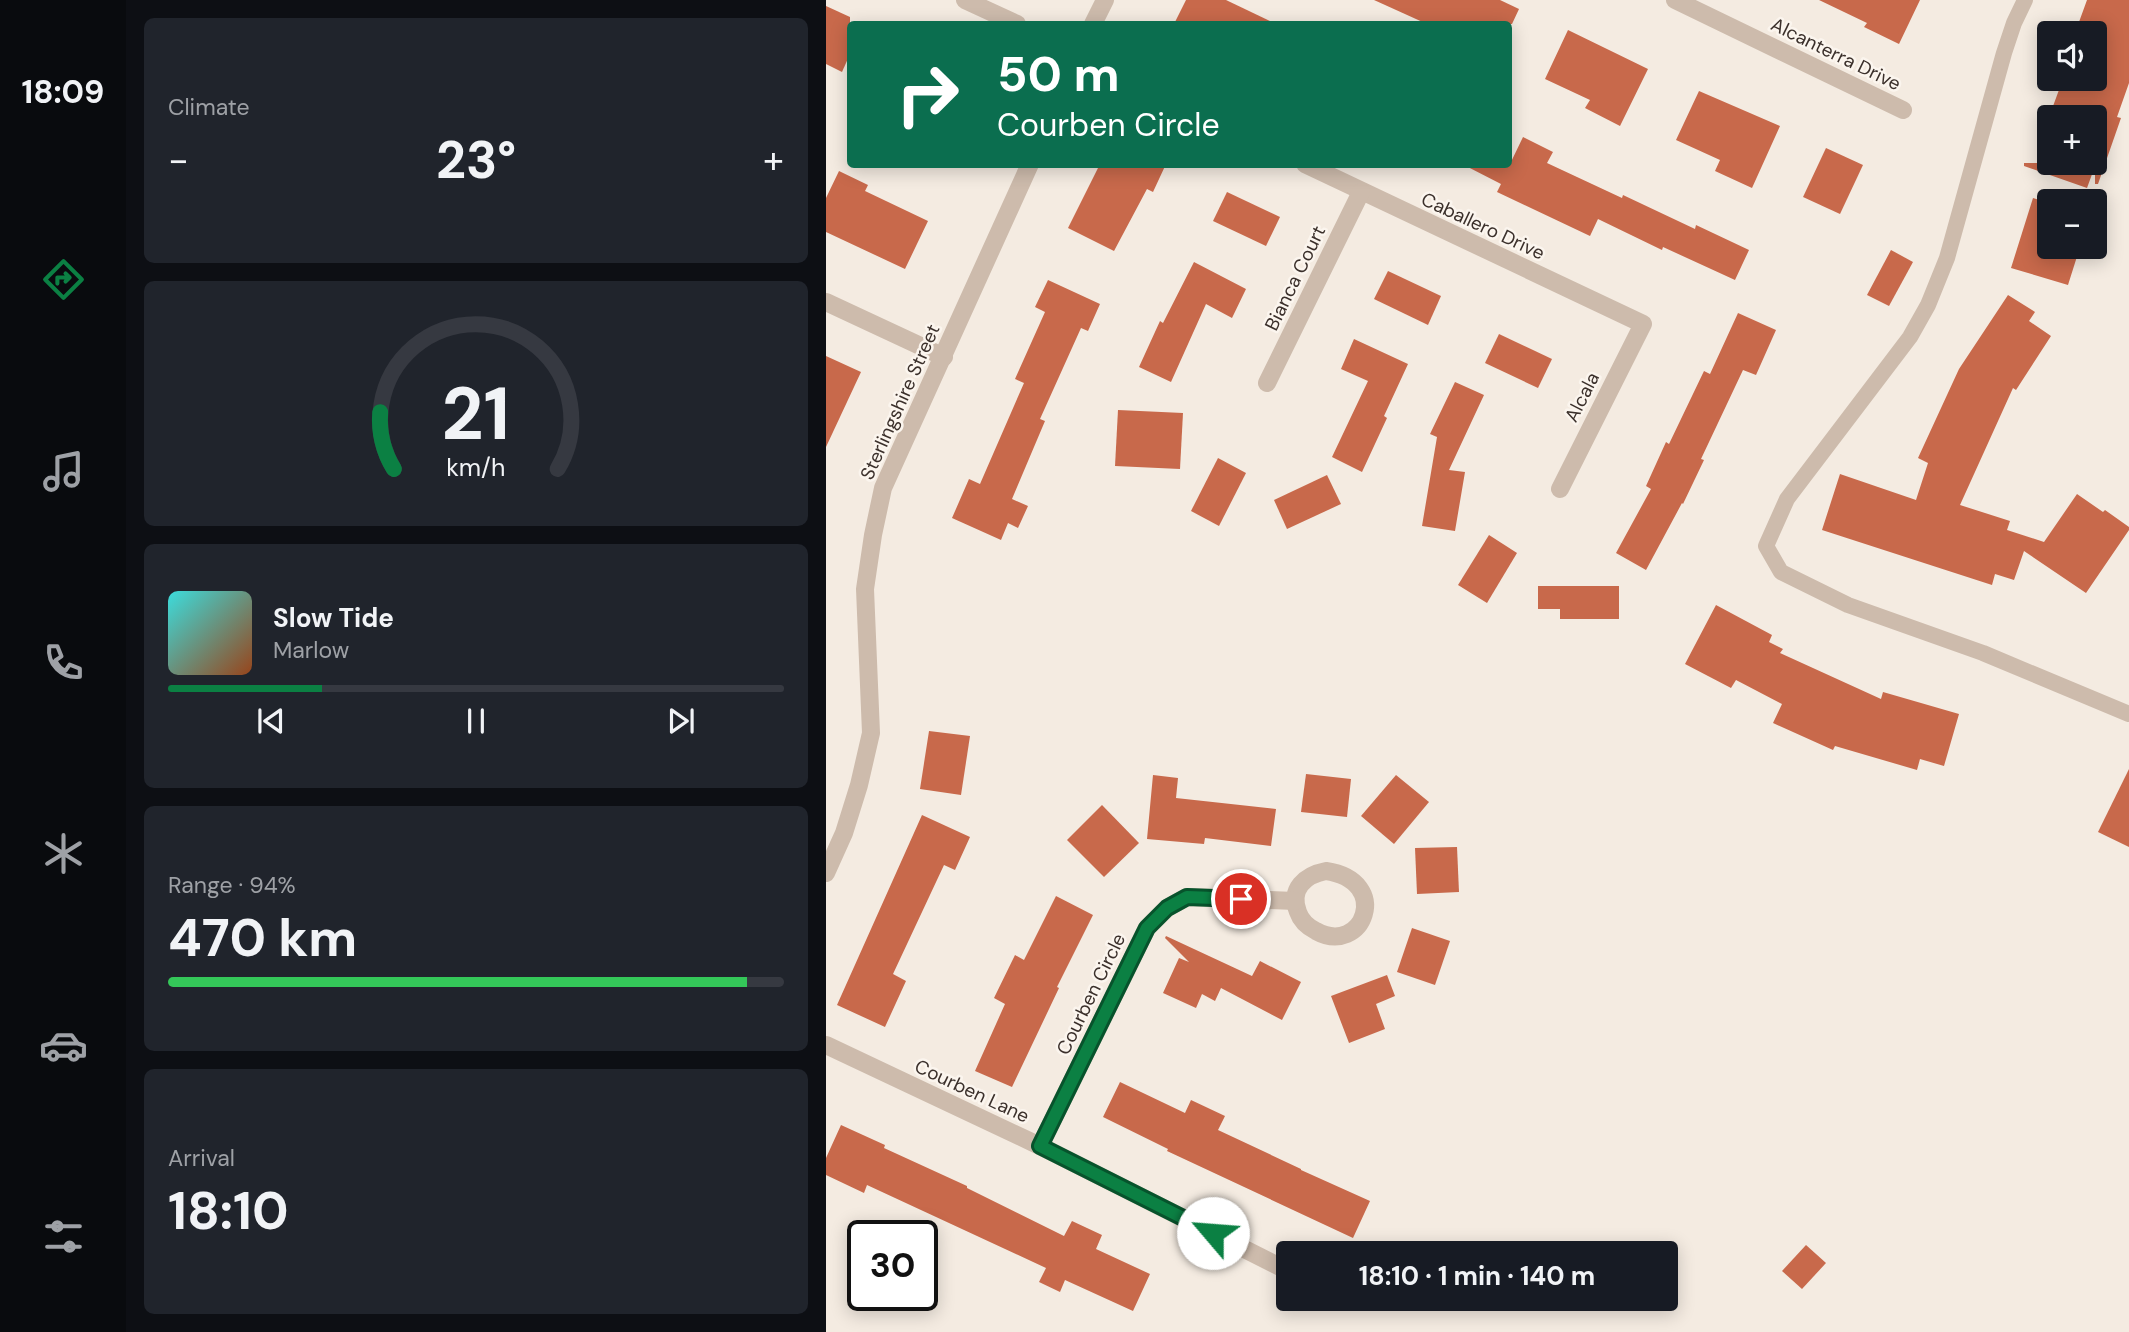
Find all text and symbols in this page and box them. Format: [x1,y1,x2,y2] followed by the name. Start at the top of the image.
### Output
[1767,12,1905,96] street label: Alcanterra Drive
[2037,21,2107,259] map controls
[2037,21,2107,91] button: sound
[997,42,1120,106] text: 50 m
[882,49,973,140] icon: right
[22,71,104,113] text: 18:09
[168,92,250,122] text: Climate
[997,104,1220,146] text: Courben Circle
[2037,105,2107,175] button: +
[436,126,516,194] text: 23°
[168,135,189,185] text: −
[763,135,784,185] text: +
[1417,186,1549,266] street label: Caballero Drive
[2037,189,2107,259] button: −
[1259,221,1331,335] street label: Bianca Court
[39,255,88,304] icon: directions
[854,320,946,484] street label: Sterlingshire Street
[442,368,510,463] text: 21
[1559,368,1605,426] street label: Alcala
[39,447,88,496] icon: music
[446,451,506,484] text: km/h
[273,601,394,635] text: Slow Tide
[273,635,349,665] text: Marlow
[39,638,88,687] icon: phone
[252,702,290,740] icon: previous
[457,702,495,740] icon: pause
[662,702,700,740] icon: next
[39,829,88,878] icon: climate
[1211,869,1271,929] pin
[168,870,296,900] text: Range · 94%
[1222,880,1260,918] icon: arrive
[168,904,357,972] text: 470 km
[1051,929,1131,1059] street label: Courben Circle
[39,1021,88,1070] icon: car
[911,1054,1033,1128] street label: Courben Lane
[168,1143,235,1173] text: Arrival
[168,1177,289,1245] text: 18:10
[1176,1196,1250,1270] position arrow
[39,1212,88,1261] icon: filters
[847,1220,938,1311] speed limit sign: 30
[1359,1259,1595,1293] text: 18:10 · 1 min · 140 m

